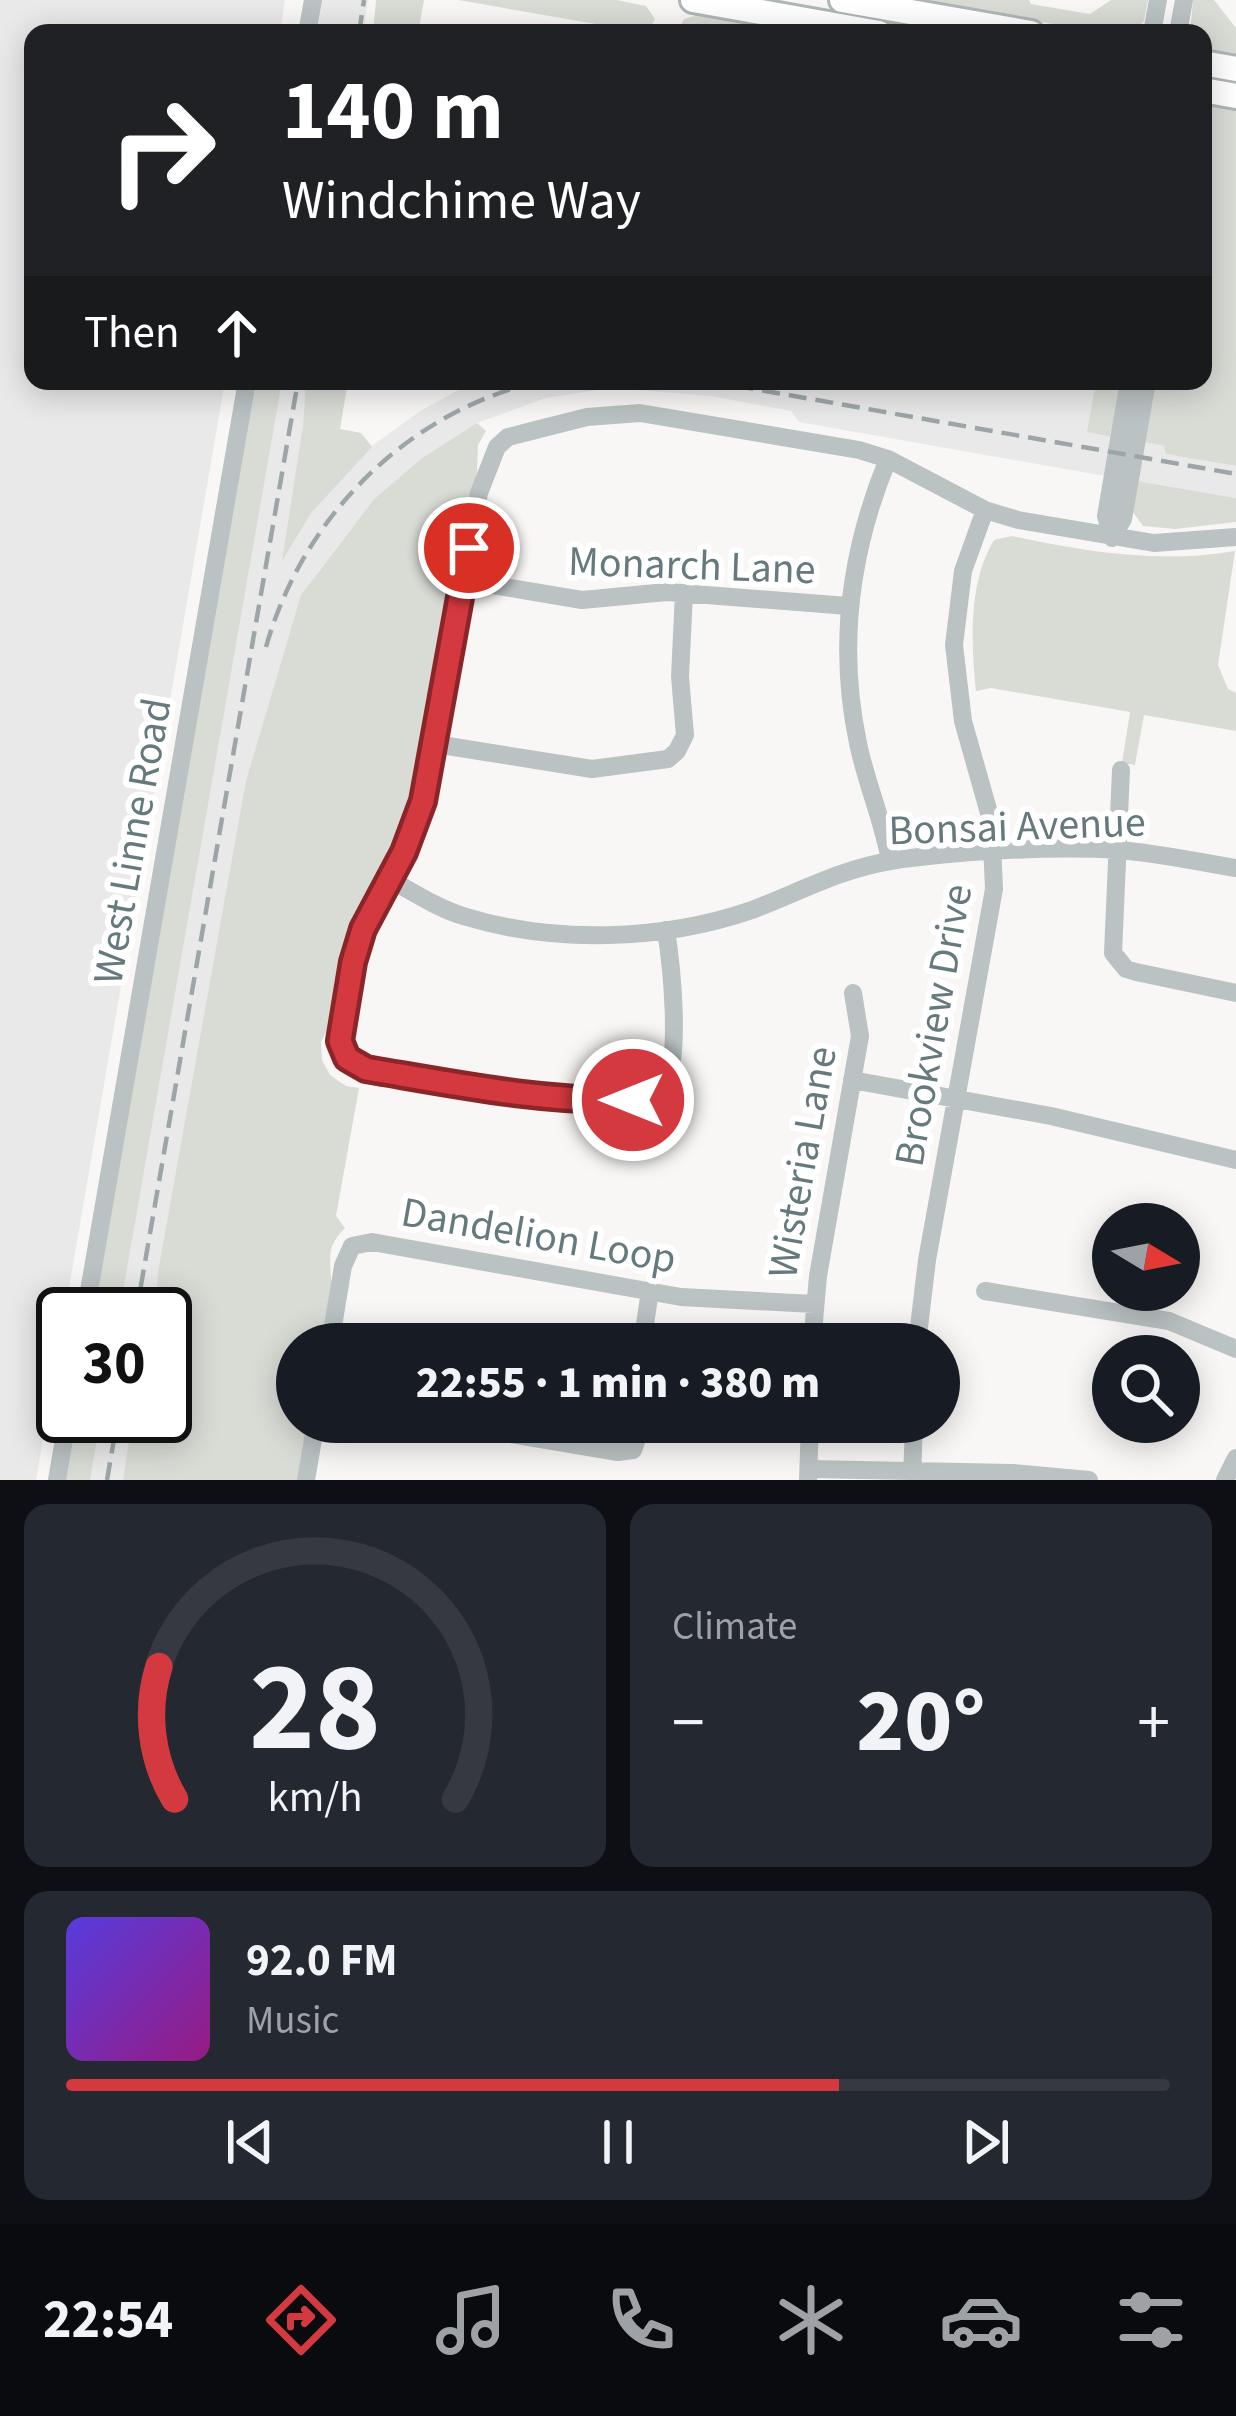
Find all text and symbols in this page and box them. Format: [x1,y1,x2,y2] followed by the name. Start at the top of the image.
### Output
[282,52,504,172] text: 140 m
[84,72,240,228] icon: right
[282,163,641,240] text: Windchime Way
[204,300,270,366] icon: ahead
[84,301,180,365] text: Then
[418,497,520,599] pin
[436,515,502,581] icon: arrive
[567,532,817,600] street label: Monarch Lane
[78,694,188,989] street label: West Linne Road
[887,793,1147,861] street label: Bonsai Avenue
[880,879,988,1171] street label: Brookview Drive
[570,1037,696,1163] position arrow
[753,1042,853,1283] street label: Wisteria Lane
[397,1182,681,1290] street label: Dandelion Loop
[1092,1203,1200,1311] north arrow
[1092,1203,1200,1443] map controls
[36,1287,192,1443] speed limit sign: 30
[1092,1335,1200,1443] button: search
[416,1351,820,1415] text: 22:55 · 1 min · 380 m
[672,1599,797,1655] text: Climate
[249,1620,381,1798] text: 28
[856,1658,986,1786] text: 20°
[672,1676,705,1770] text: −
[1137,1676,1170,1770] text: +
[267,1766,363,1827] text: km/h
[246,1929,398,1993] text: 92.0 FM
[246,1993,339,2049] text: Music
[217,2109,283,2175] icon: previous
[585,2109,651,2175] icon: pause
[953,2109,1019,2175] icon: next
[259,2278,343,2362] icon: directions
[429,2278,513,2362] icon: music
[599,2278,683,2362] icon: phone
[769,2278,853,2362] icon: climate
[939,2278,1023,2362] icon: car
[1109,2278,1193,2362] icon: filters
[43,2282,173,2359] text: 22:54

